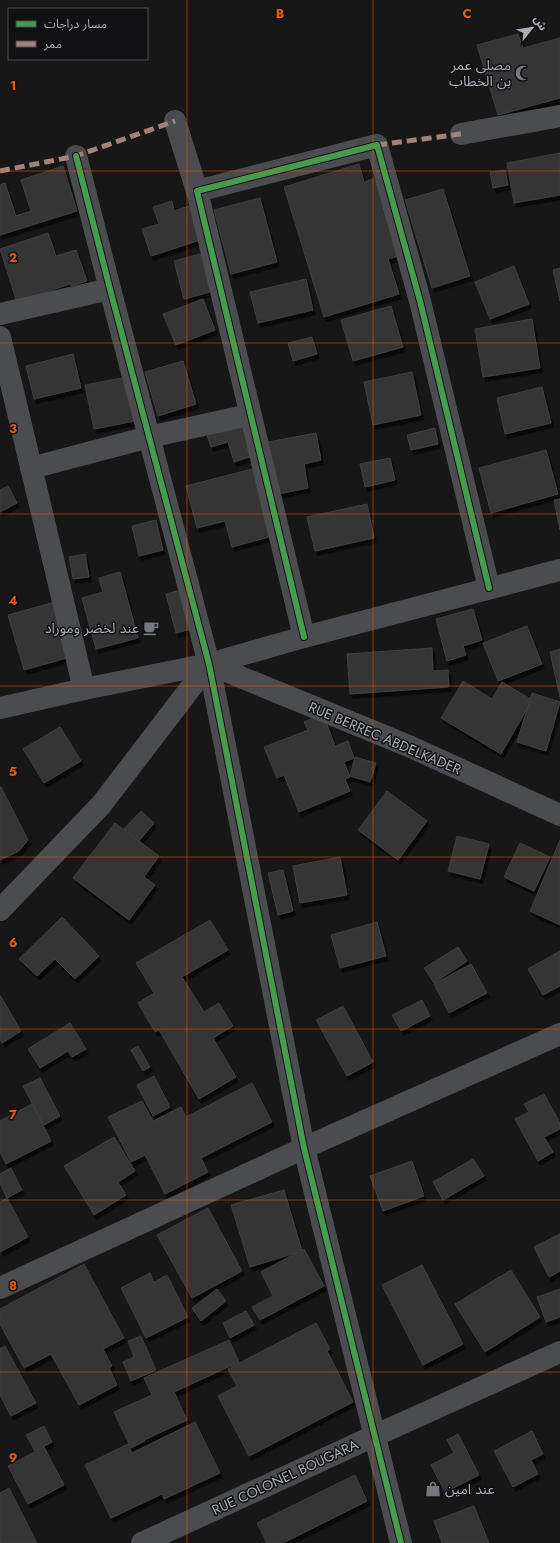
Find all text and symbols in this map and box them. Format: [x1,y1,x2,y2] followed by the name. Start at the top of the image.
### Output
[276,4,285,23] text: B
[462,4,472,23] text: C
[8,8,148,60] legend
[512,8,552,48] north arrow
[530,12,551,34] text: ش
[44,15,107,33] text: مسار دراجات
[43,35,62,53] text: ممر
[449,55,511,91] place label: مصلى عمر بن الخطاب
[514,64,532,82] mosque icon: مصلى عمر بن الخطاب
[10,76,16,95] text: 1
[9,248,17,267] text: 2
[9,419,17,438] text: 3
[8,591,18,610] text: 4
[45,618,139,638] place label: عند لخضر وموراد
[142,619,160,637] cafe icon: عند لخضر وموراد
[306,697,465,779] street label: RUE BERREC ABDELKADER
[9,762,17,781] text: 5
[9,933,18,952] text: 6
[9,1105,17,1124] text: 7
[9,1276,17,1295] text: 8
[208,1434,362,1520] street label: RUE COLONEL BOUGARA
[9,1448,18,1467] text: 9
[445,1479,495,1499] place label: عند امين
[424,1480,442,1498] shop icon: عند امين

